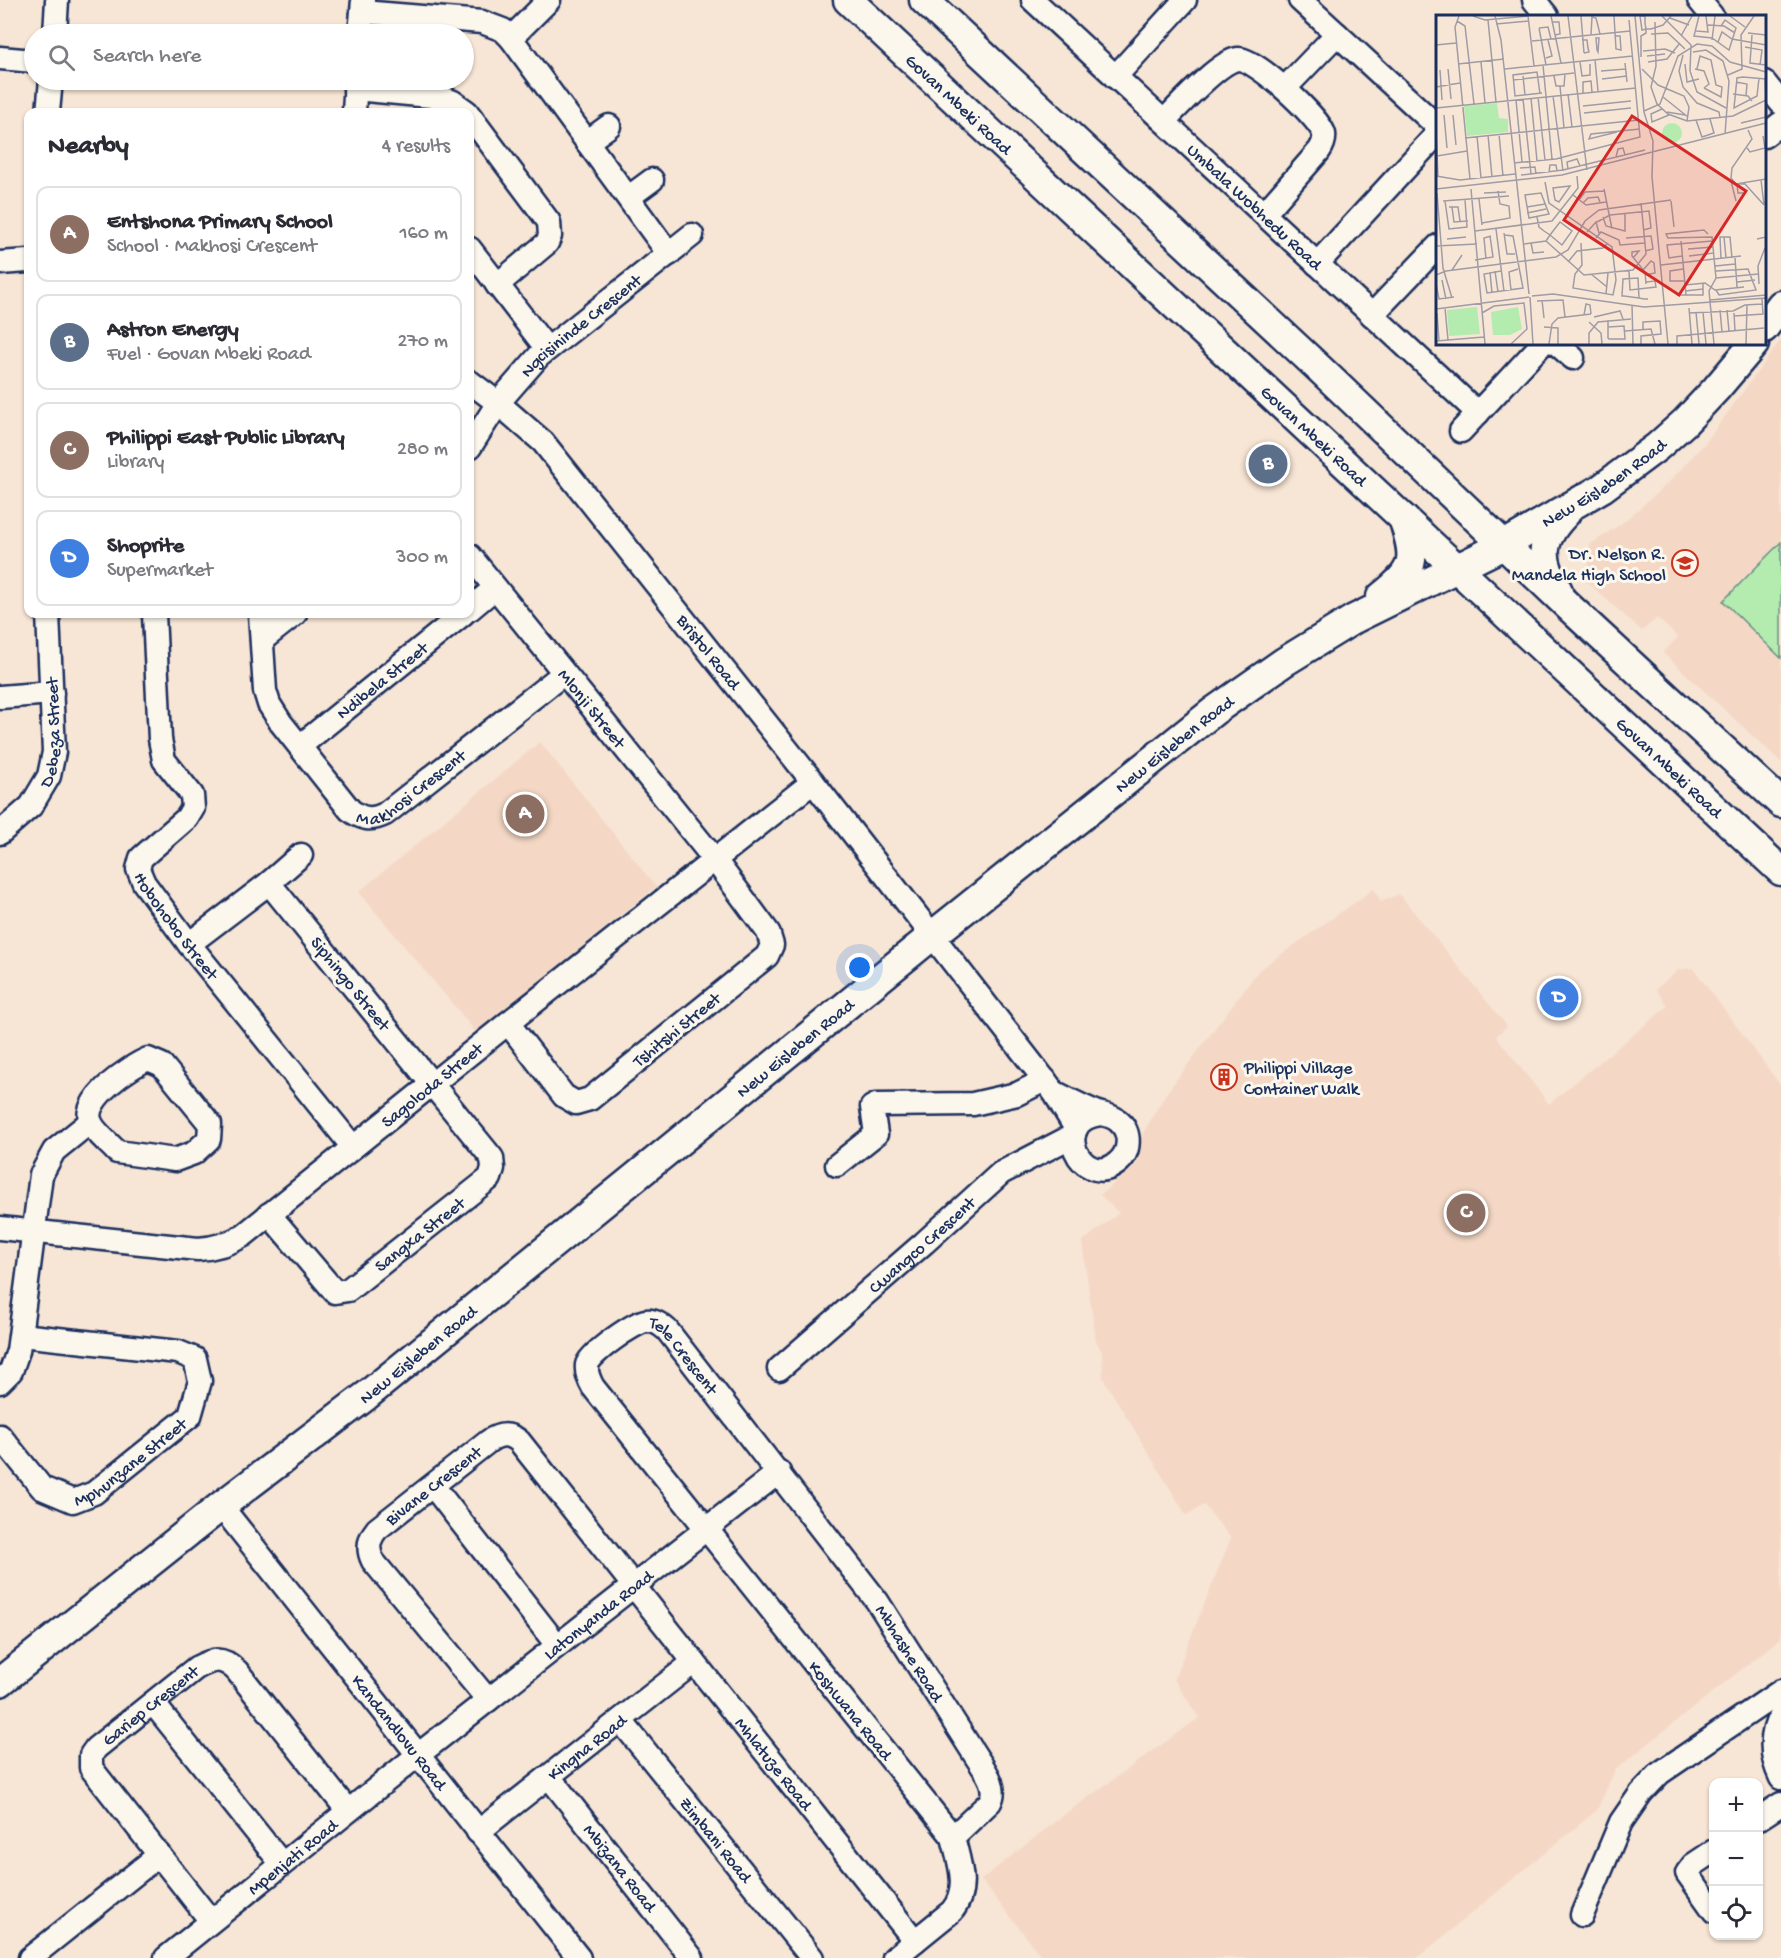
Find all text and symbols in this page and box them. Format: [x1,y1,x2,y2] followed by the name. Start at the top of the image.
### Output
[1436,15,1766,345] inset map
[24,24,474,90] search box
[45,41,78,74] icon: search
[93,44,201,70] text: Search here
[900,51,1016,161] street label: Govan Mbeki Road
[48,132,129,163] text: Nearby
[382,136,450,159] text: 4 results
[1182,140,1326,277] street label: Umbala Wobhedu Road
[107,210,333,236] text: Entshona Primary School
[64,223,75,246] text: A
[399,223,448,246] text: 160 m
[107,236,317,259] text: School · Makhosi Crescent
[517,270,648,383] street label: Ngcisininde Crescent
[107,318,239,344] text: Astron Energy
[64,331,75,354] text: B
[398,331,448,354] text: 270 m
[107,344,311,367] text: Fuel · Govan Mbeki Road
[1255,382,1371,493] street label: Govan Mbeki Road
[107,426,345,452] text: Philippi East Public Library
[1539,435,1673,534] street label: New Eisleben Road
[64,439,75,462] text: C
[397,439,448,462] text: 280 m
[1248,442,1288,486] pin: B
[107,452,164,475] text: Library
[107,534,184,560] text: Shoprite
[1512,545,1666,587] place label: Dr. Nelson R. Mandela High School
[63,547,76,570] text: D
[396,547,448,570] text: 300 m
[1670,548,1700,578] school or university icon: Dr. Nelson R. Mandela High School
[107,560,213,583] text: Supermarket
[670,610,745,696] street label: Bristol Road
[333,638,434,725] street label: Ndibela Street
[552,665,630,755] street label: Mlonji Street
[36,675,68,793] street label: Debeza Street
[1112,692,1240,799] street label: New Eisleben Road
[1610,714,1727,825] street label: Govan Mbeki Road
[354,746,472,832] street label: Makhosi Crescent
[506,792,544,836] pin: A
[128,870,223,986] street label: Hobohobo Street
[305,933,394,1037] street label: Siphingo Street
[845,953,874,982] your location
[1540,976,1578,1020] pin: D
[629,988,727,1073] street label: Tshitshi Street
[733,995,860,1103] street label: New Eisleben Road
[378,1038,489,1134] street label: Sagoloda Street
[1243,1059,1361,1101] place label: Philippi Village Container Walk
[1209,1062,1239,1092] building icon: Philippi Village Container Walk
[1446,1190,1486,1236] pin: C
[865,1192,982,1299] street label: Cwangco Crescent
[371,1193,471,1278] street label: Sangxa Street
[356,1301,483,1410] street label: New Eisleben Road
[646,1313,722,1401] street label: Tele Crescent
[72,1414,193,1513] street label: Mphunzane Street
[381,1442,488,1532] street label: Bivane Crescent
[540,1566,659,1665] street label: Latonyanda Road
[869,1602,947,1708] street label: Mbhashe Road
[803,1658,896,1767] street label: Koshwana Road
[99,1661,205,1752] street label: Gariep Crescent
[346,1671,451,1796] street label: Kandandlovu Road
[544,1710,633,1786] street label: Kingna Road
[729,1714,816,1817] street label: Mhlatuze Road
[1709,1778,1763,1940] map controls
[1709,1778,1763,1832] button: +
[674,1794,756,1889] street label: Zimbani Road
[245,1815,344,1901] street label: Mpenjati Road
[578,1821,661,1918] street label: Mbizana Road
[1709,1832,1763,1886] button: −
[1709,1886,1763,1940] button: locate

